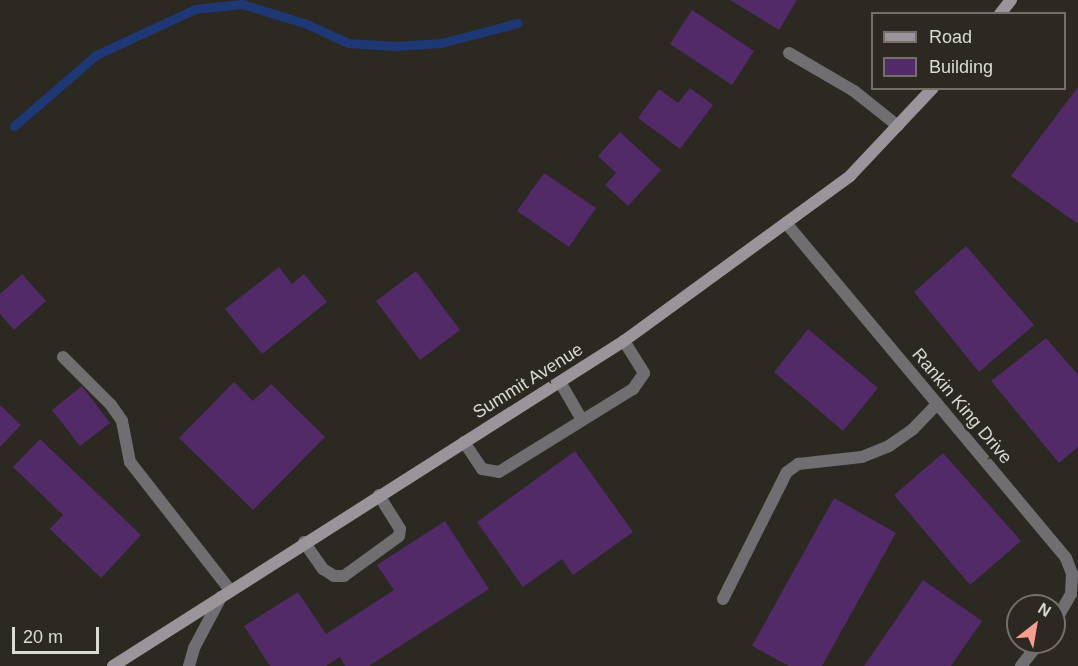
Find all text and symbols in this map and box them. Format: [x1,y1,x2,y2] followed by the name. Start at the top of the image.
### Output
[871,12,1066,90] legend
[929,27,972,47] text: Road
[929,57,993,77] text: Building
[469,338,587,424] street label: Summit Avenue
[907,344,1017,468] street label: Rankin King Drive
[1006,594,1066,654] north arrow
[1035,600,1054,620] text: N
[15,615,102,653] scale bar
[23,627,63,647] text: 20 m

